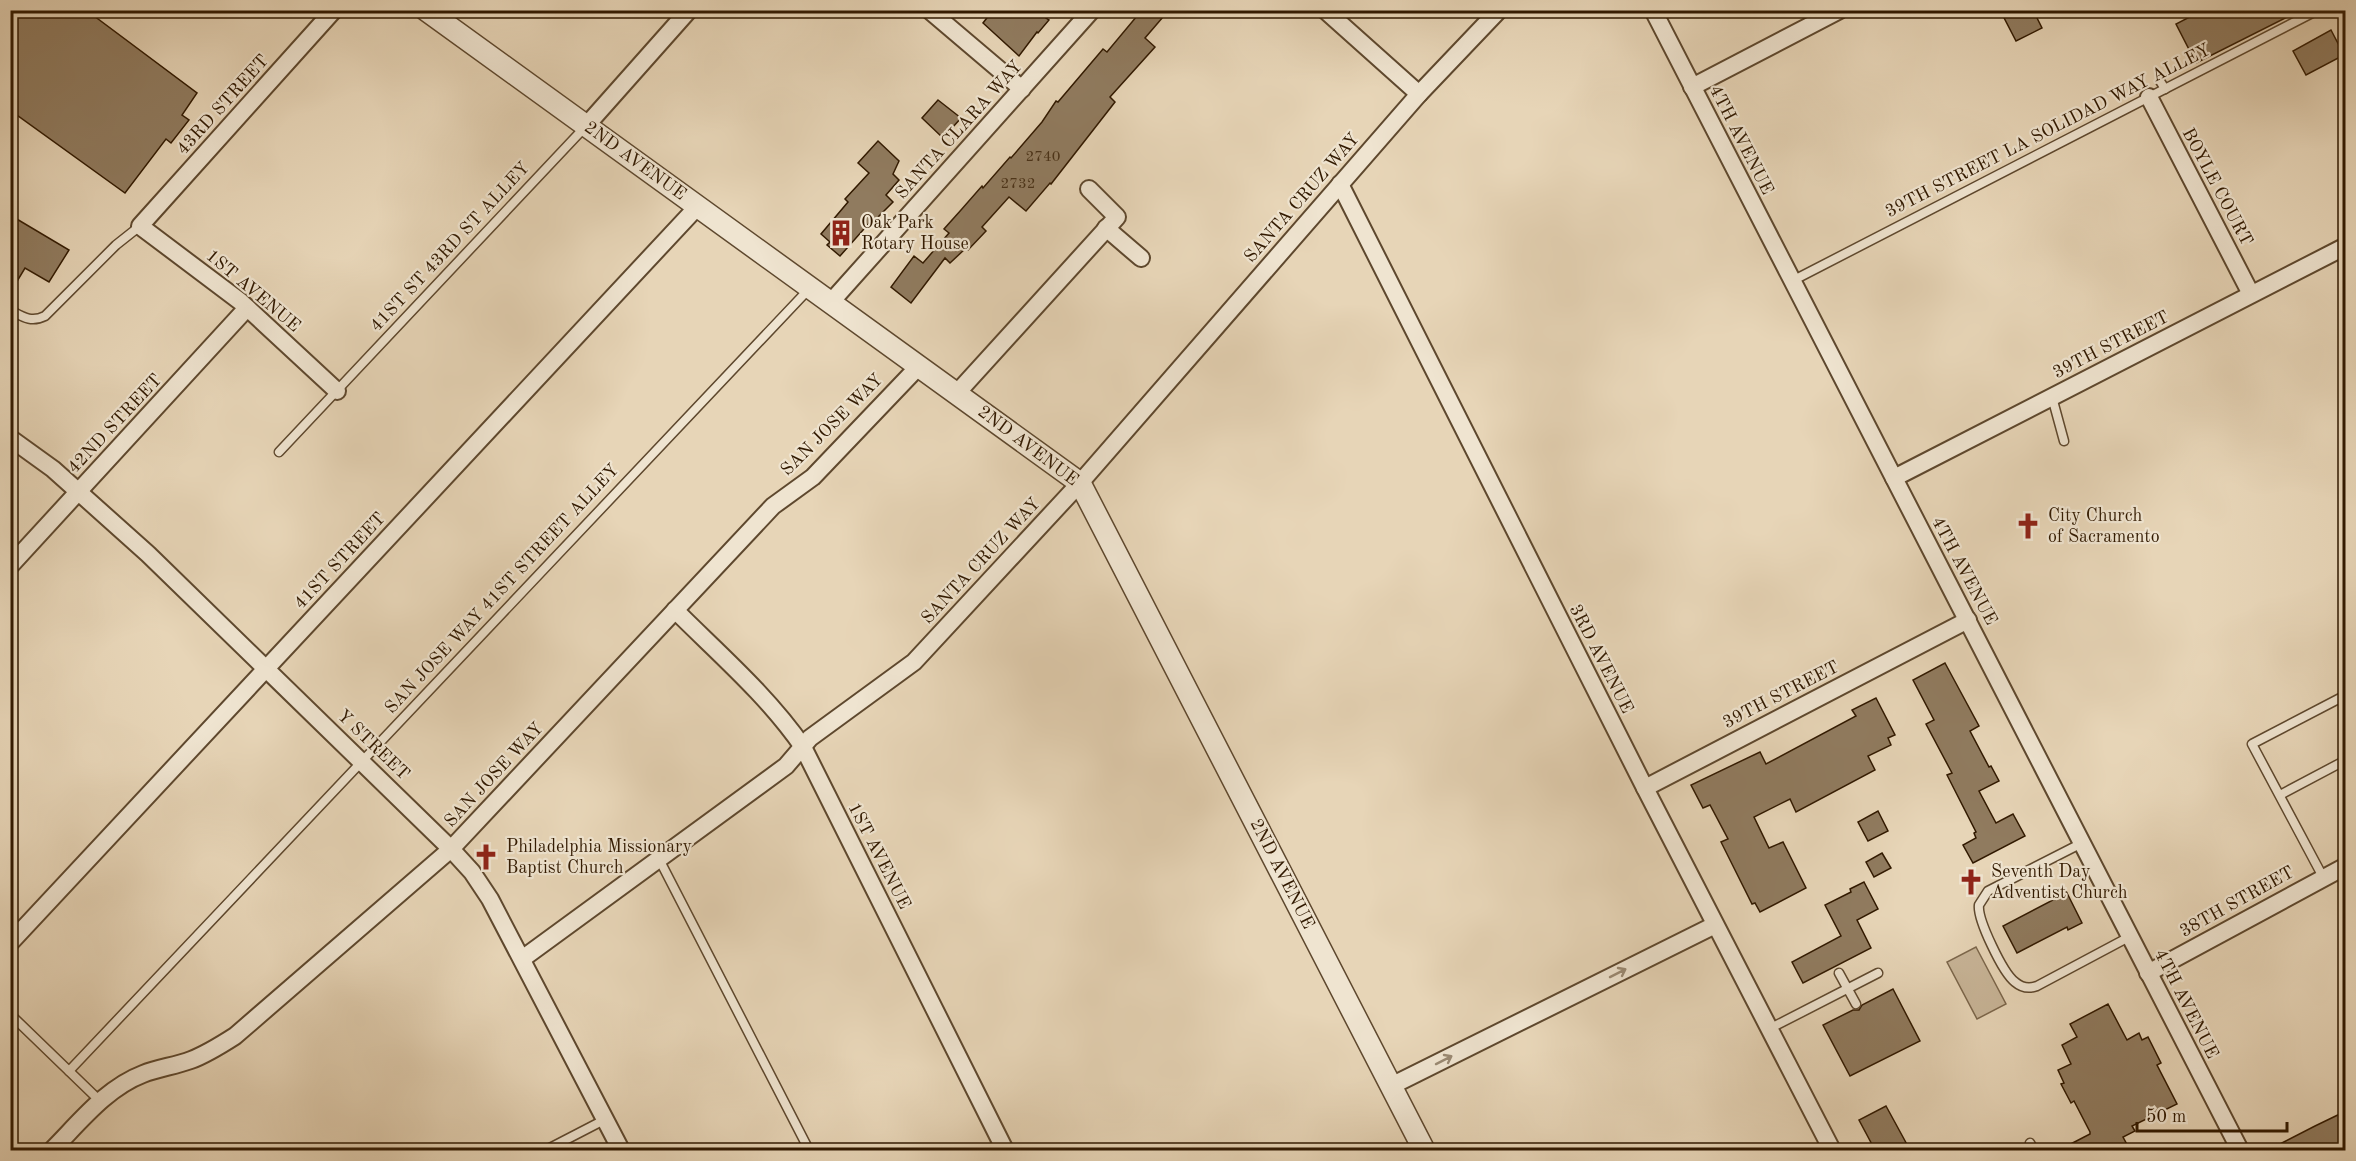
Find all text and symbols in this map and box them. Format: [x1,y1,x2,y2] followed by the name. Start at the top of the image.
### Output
[1883,41,2213,221] street label: 39TH STREET LA SOLIDAD WAY ALLEY
[174,52,272,158] street label: 43RD STREET
[892,57,1026,203] street label: SANTA CLARA WAY
[1706,82,1776,198] street label: 4TH AVENUE
[581,118,689,204] street label: 2ND AVENUE
[2178,125,2256,249] street label: BOYLE COURT
[1241,130,1363,266] street label: SANTA CRUZ WAY
[1026,150,1060,165] house number: 2740
[367,159,533,335] street label: 41ST ST 43RD ST ALLEY
[1001,177,1035,192] house number: 2732
[861,214,969,253] place label: Oak Park Rotary House
[826,218,856,248] building icon: Oak Park Rotary House
[202,247,304,335] street label: 1ST AVENUE
[2050,308,2172,382] street label: 39TH STREET
[65,371,165,477] street label: 42ND STREET
[778,371,886,479] street label: SAN JOSE WAY
[974,402,1082,490] street label: 2ND AVENUE
[382,461,622,717] street label: SAN JOSE WAY 41ST STREET ALLEY
[918,495,1044,627] street label: SANTA CRUZ WAY
[2048,507,2160,546] place label: City Church of Sacramento
[291,509,389,613] street label: 41ST STREET
[2013,511,2043,541] church icon: City Church of Sacramento
[1928,514,2000,628] street label: 4TH AVENUE
[1566,602,1636,716] street label: 3RD AVENUE
[1720,658,1842,732] street label: 39TH STREET
[333,706,413,784] street label: Y STREET
[441,719,547,831] street label: SAN JOSE WAY
[844,800,914,912] street label: 1ST AVENUE
[1247,816,1317,932] street label: 2ND AVENUE
[506,838,692,877] place label: Philadelphia Missionary Baptist Church
[471,842,501,872] church icon: Philadelphia Missionary Baptist Church
[1991,863,2128,902] place label: Seventh Day Adventist Church
[2177,863,2297,941] street label: 38TH STREET
[1956,867,1986,897] church icon: Seventh Day Adventist Church
[2151,946,2221,1062] street label: 4TH AVENUE
[1609,967,1627,979] one-way arrow
[1434,1054,1452,1066] one-way arrow
[2137,1095,2287,1133] scale bar
[2146,1108,2186,1126] text: 50 m

